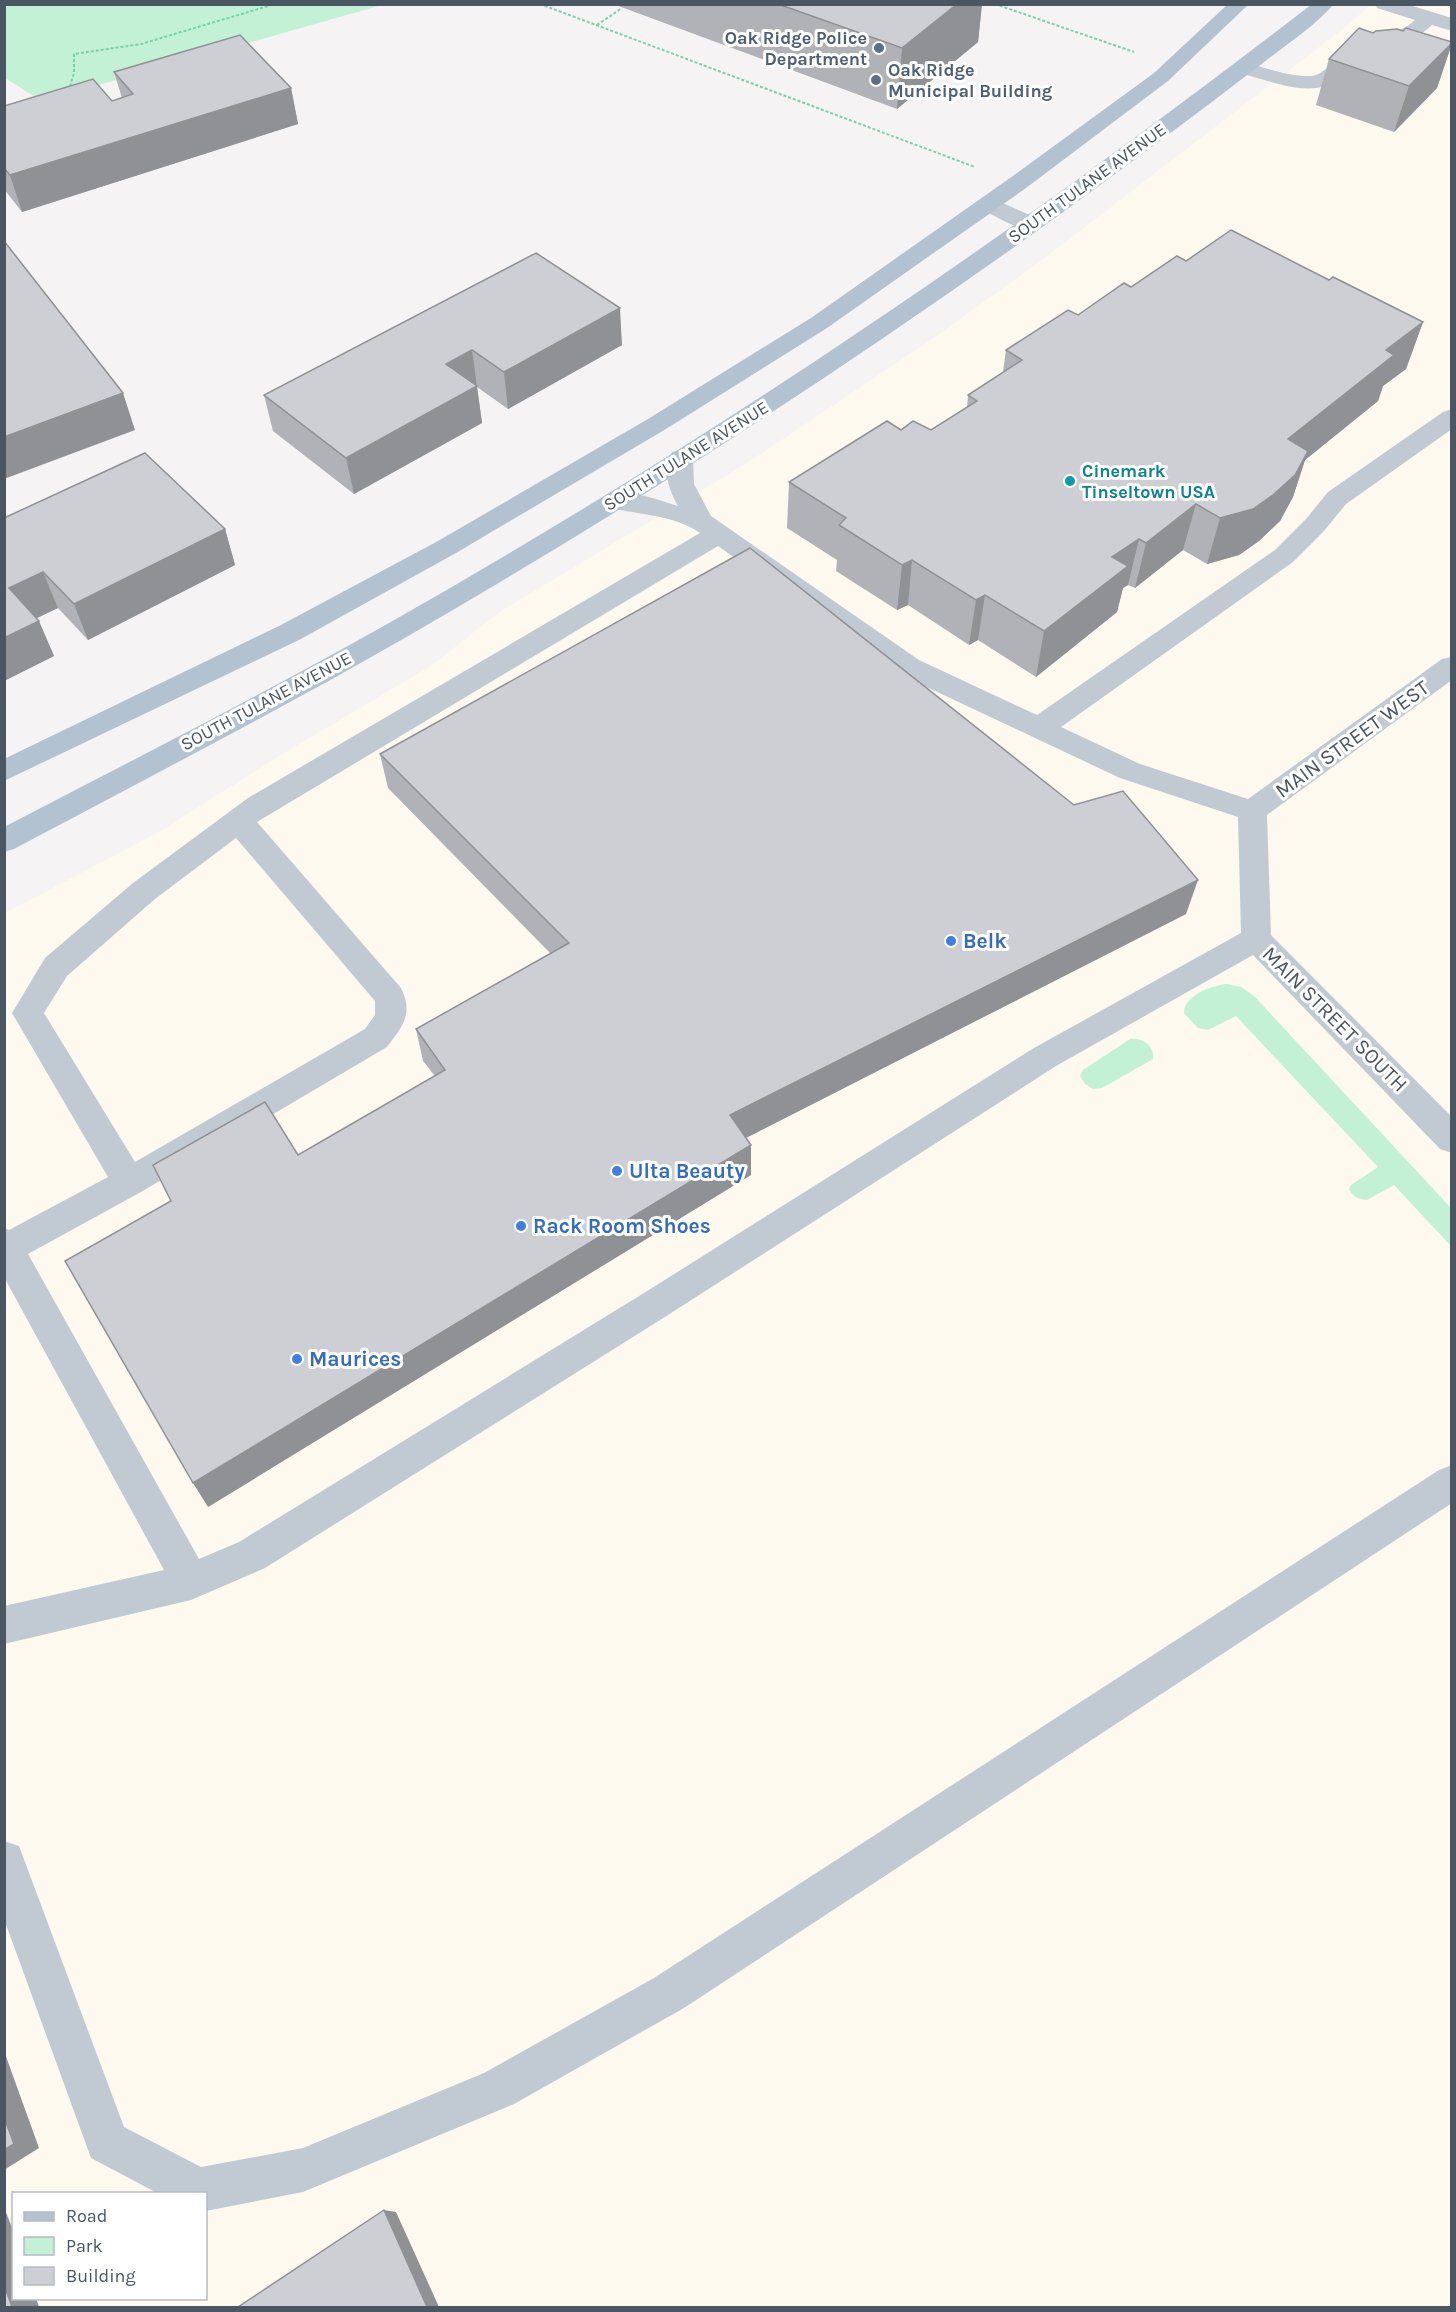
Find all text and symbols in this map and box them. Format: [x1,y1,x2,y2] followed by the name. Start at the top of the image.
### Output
[725,27,867,70] place label: Oak Ridge Police Department
[872,41,886,55] marker: Oak Ridge Police Department
[888,59,1053,102] place label: Oak Ridge Municipal Building
[869,73,883,87] marker: Oak Ridge Municipal Building
[1004,118,1170,248] street label: SOUTH TULANE AVENUE
[600,396,772,516] street label: SOUTH TULANE AVENUE
[1082,460,1215,503] place label: Cinemark Tinseltown USA
[1063,474,1077,488] marker: Cinemark Tinseltown USA
[177,647,355,755] street label: SOUTH TULANE AVENUE
[1270,675,1434,803] street label: MAIN STREET WEST
[963,929,1007,953] place label: Belk
[944,934,958,948] marker: Belk
[1258,942,1412,1096] street label: MAIN STREET SOUTH
[629,1159,745,1183] place label: Ulta Beauty
[610,1164,624,1178] marker: Ulta Beauty
[533,1214,711,1238] place label: Rack Room Shoes
[514,1219,528,1233] marker: Rack Room Shoes
[309,1347,401,1371] place label: Maurices
[290,1352,304,1366] marker: Maurices
[12,2192,207,2300] legend
[66,2205,107,2227] text: Road
[66,2235,103,2257] text: Park
[66,2265,136,2287] text: Building

